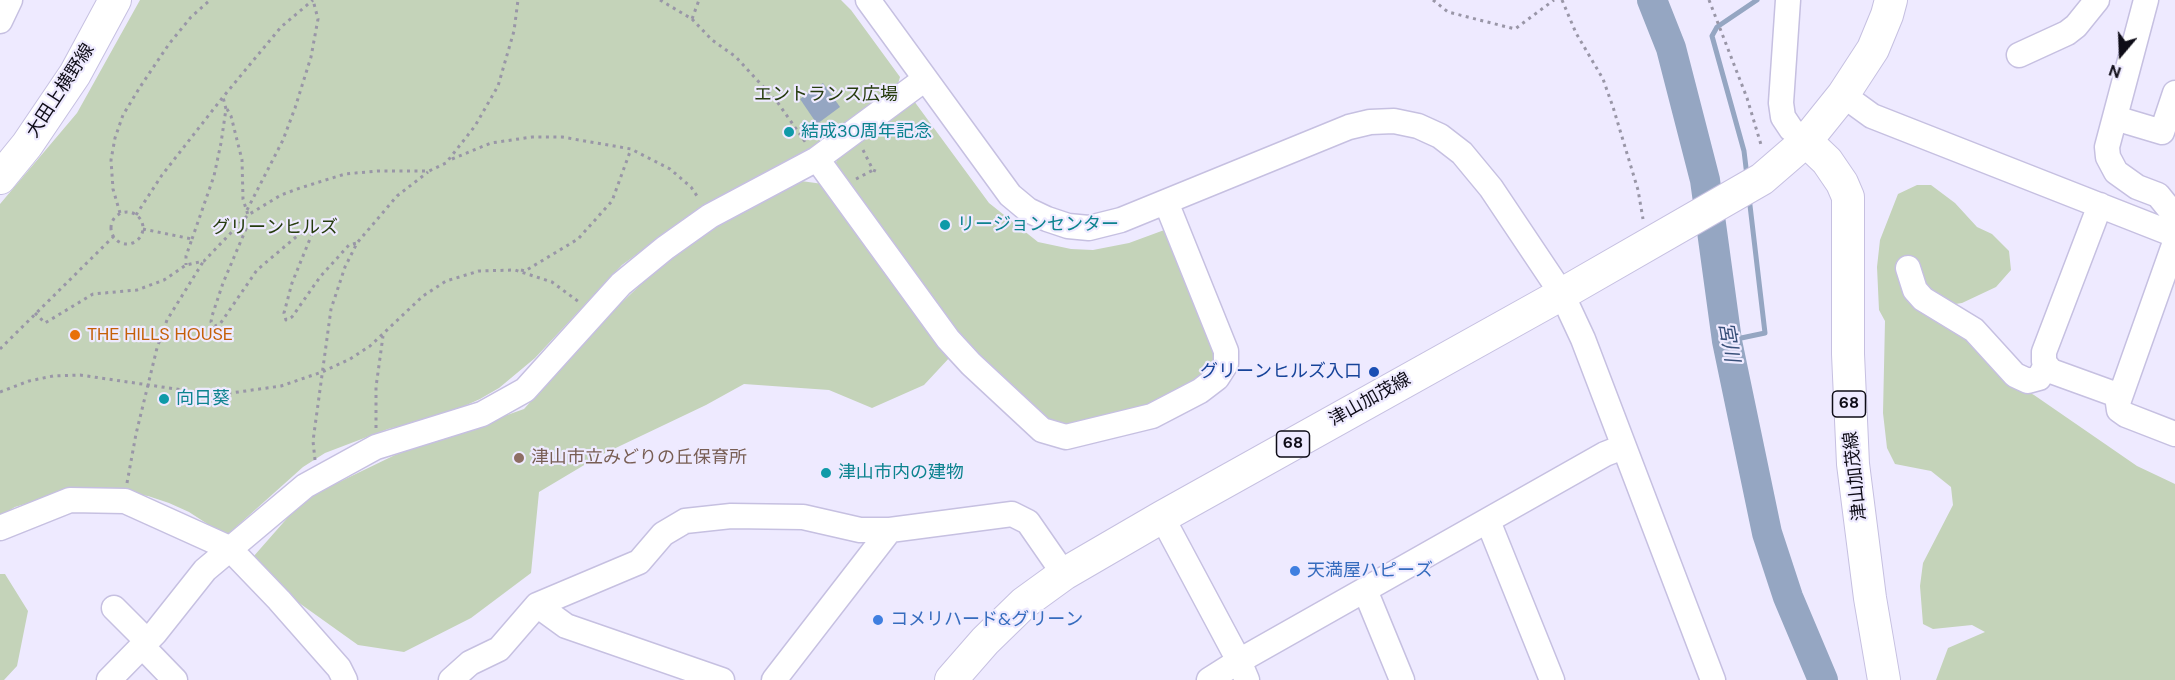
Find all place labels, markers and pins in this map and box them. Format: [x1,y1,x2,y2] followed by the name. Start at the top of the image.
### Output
[801,121,932,143] place label: 結成30周年記念
[782,125,796,139] marker: 結成30周年記念
[957,214,1119,236] place label: リージョンセンター
[938,218,952,232] marker: リージョンセンター
[87,324,233,346] place label: THE HILLS HOUSE
[68,328,82,342] marker: THE HILLS HOUSE
[1200,361,1362,383] place label: グリーンヒルズ入口
[1367,365,1381,379] marker: グリーンヒルズ入口
[176,388,230,410] place label: 向日葵
[157,392,171,406] marker: 向日葵
[531,447,747,469] place label: 津山市立みどりの丘保育所
[512,451,526,465] marker: 津山市立みどりの丘保育所
[838,462,964,484] place label: 津山市内の建物
[819,466,833,480] marker: 津山市内の建物
[1307,560,1433,582] place label: 天満屋ハピーズ
[1288,564,1302,578] marker: 天満屋ハピーズ
[890,609,1083,631] place label: コメリハード&グリーン
[871,613,885,627] marker: コメリハード&グリーン

